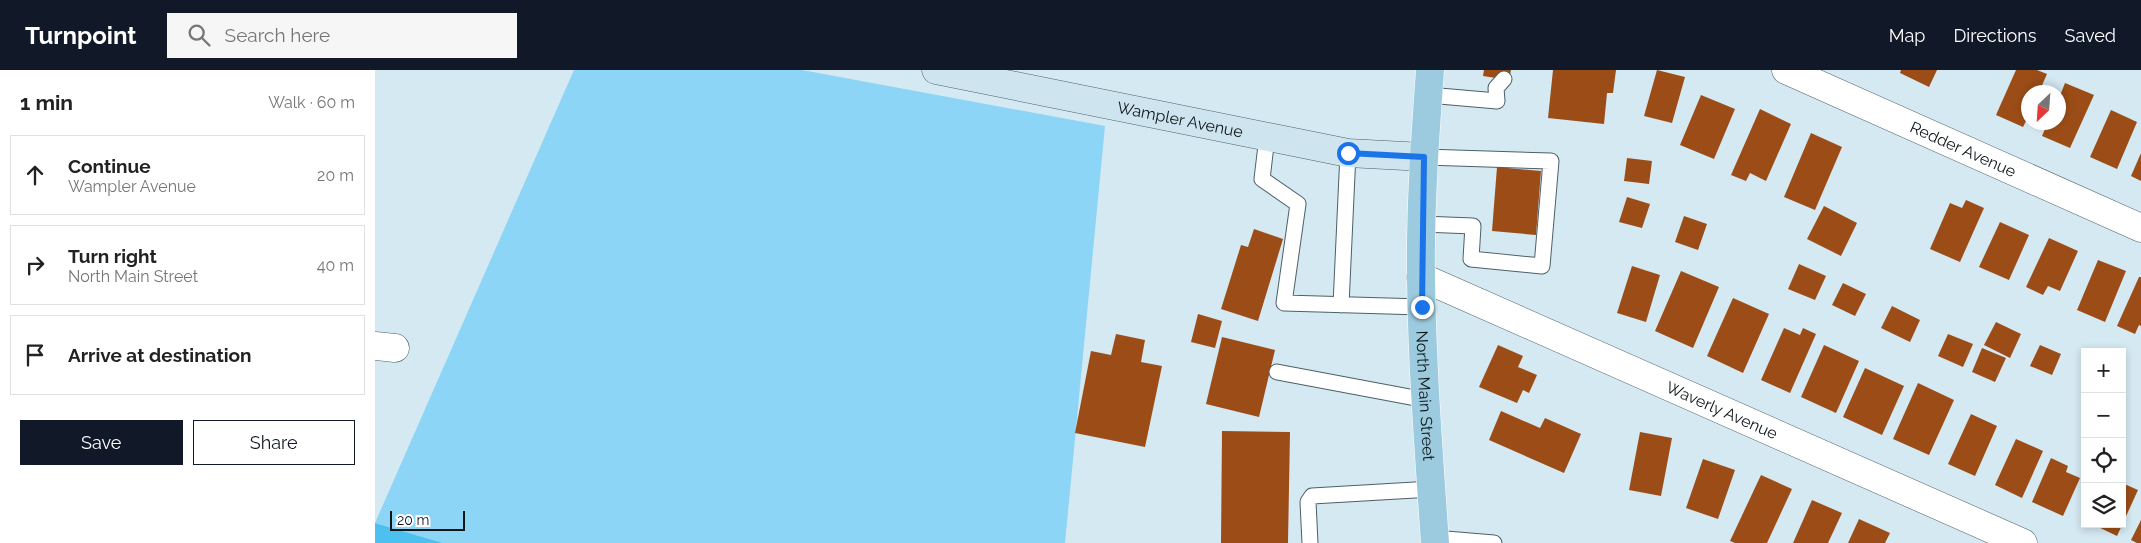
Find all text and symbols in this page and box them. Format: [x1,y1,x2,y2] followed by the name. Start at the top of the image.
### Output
[167,13,517,58] search box
[25,21,137,50] text: Turnpoint
[185,21,213,49] icon: search
[225,24,330,46] text: Search here
[1889,25,1925,46] text: Map
[1953,25,2037,46] text: Directions
[2065,25,2116,46] text: Saved
[2021,85,2066,130] north arrow
[20,90,73,115] text: 1 min
[268,93,355,112] text: Walk · 60 m
[1115,98,1245,142] street label: Wampler Avenue
[1907,117,2019,181] street label: Redder Avenue
[1337,142,1360,165] route start
[68,155,151,177] text: Continue
[21,161,49,189] icon: ahead
[317,166,354,185] text: 20 m
[68,177,196,196] text: Wampler Avenue
[68,245,157,267] text: Turn right
[21,251,49,279] icon: right
[317,256,354,275] text: 40 m
[68,267,198,286] text: North Main Street
[1411,296,1434,319] route end
[1412,330,1438,462] street label: North Main Street
[21,341,49,369] icon: arrive
[68,344,252,366] text: Arrive at destination
[2081,348,2126,528] map controls
[2081,348,2126,393] button: +
[1663,378,1780,443] street label: Waverly Avenue
[2081,393,2126,438] button: −
[20,420,183,465] button: Save
[193,420,355,465] button: Share
[2081,438,2126,483] button: locate
[2081,483,2126,528] button: layers
[390,508,465,531] scale bar
[397,512,429,528] text: 20 m

